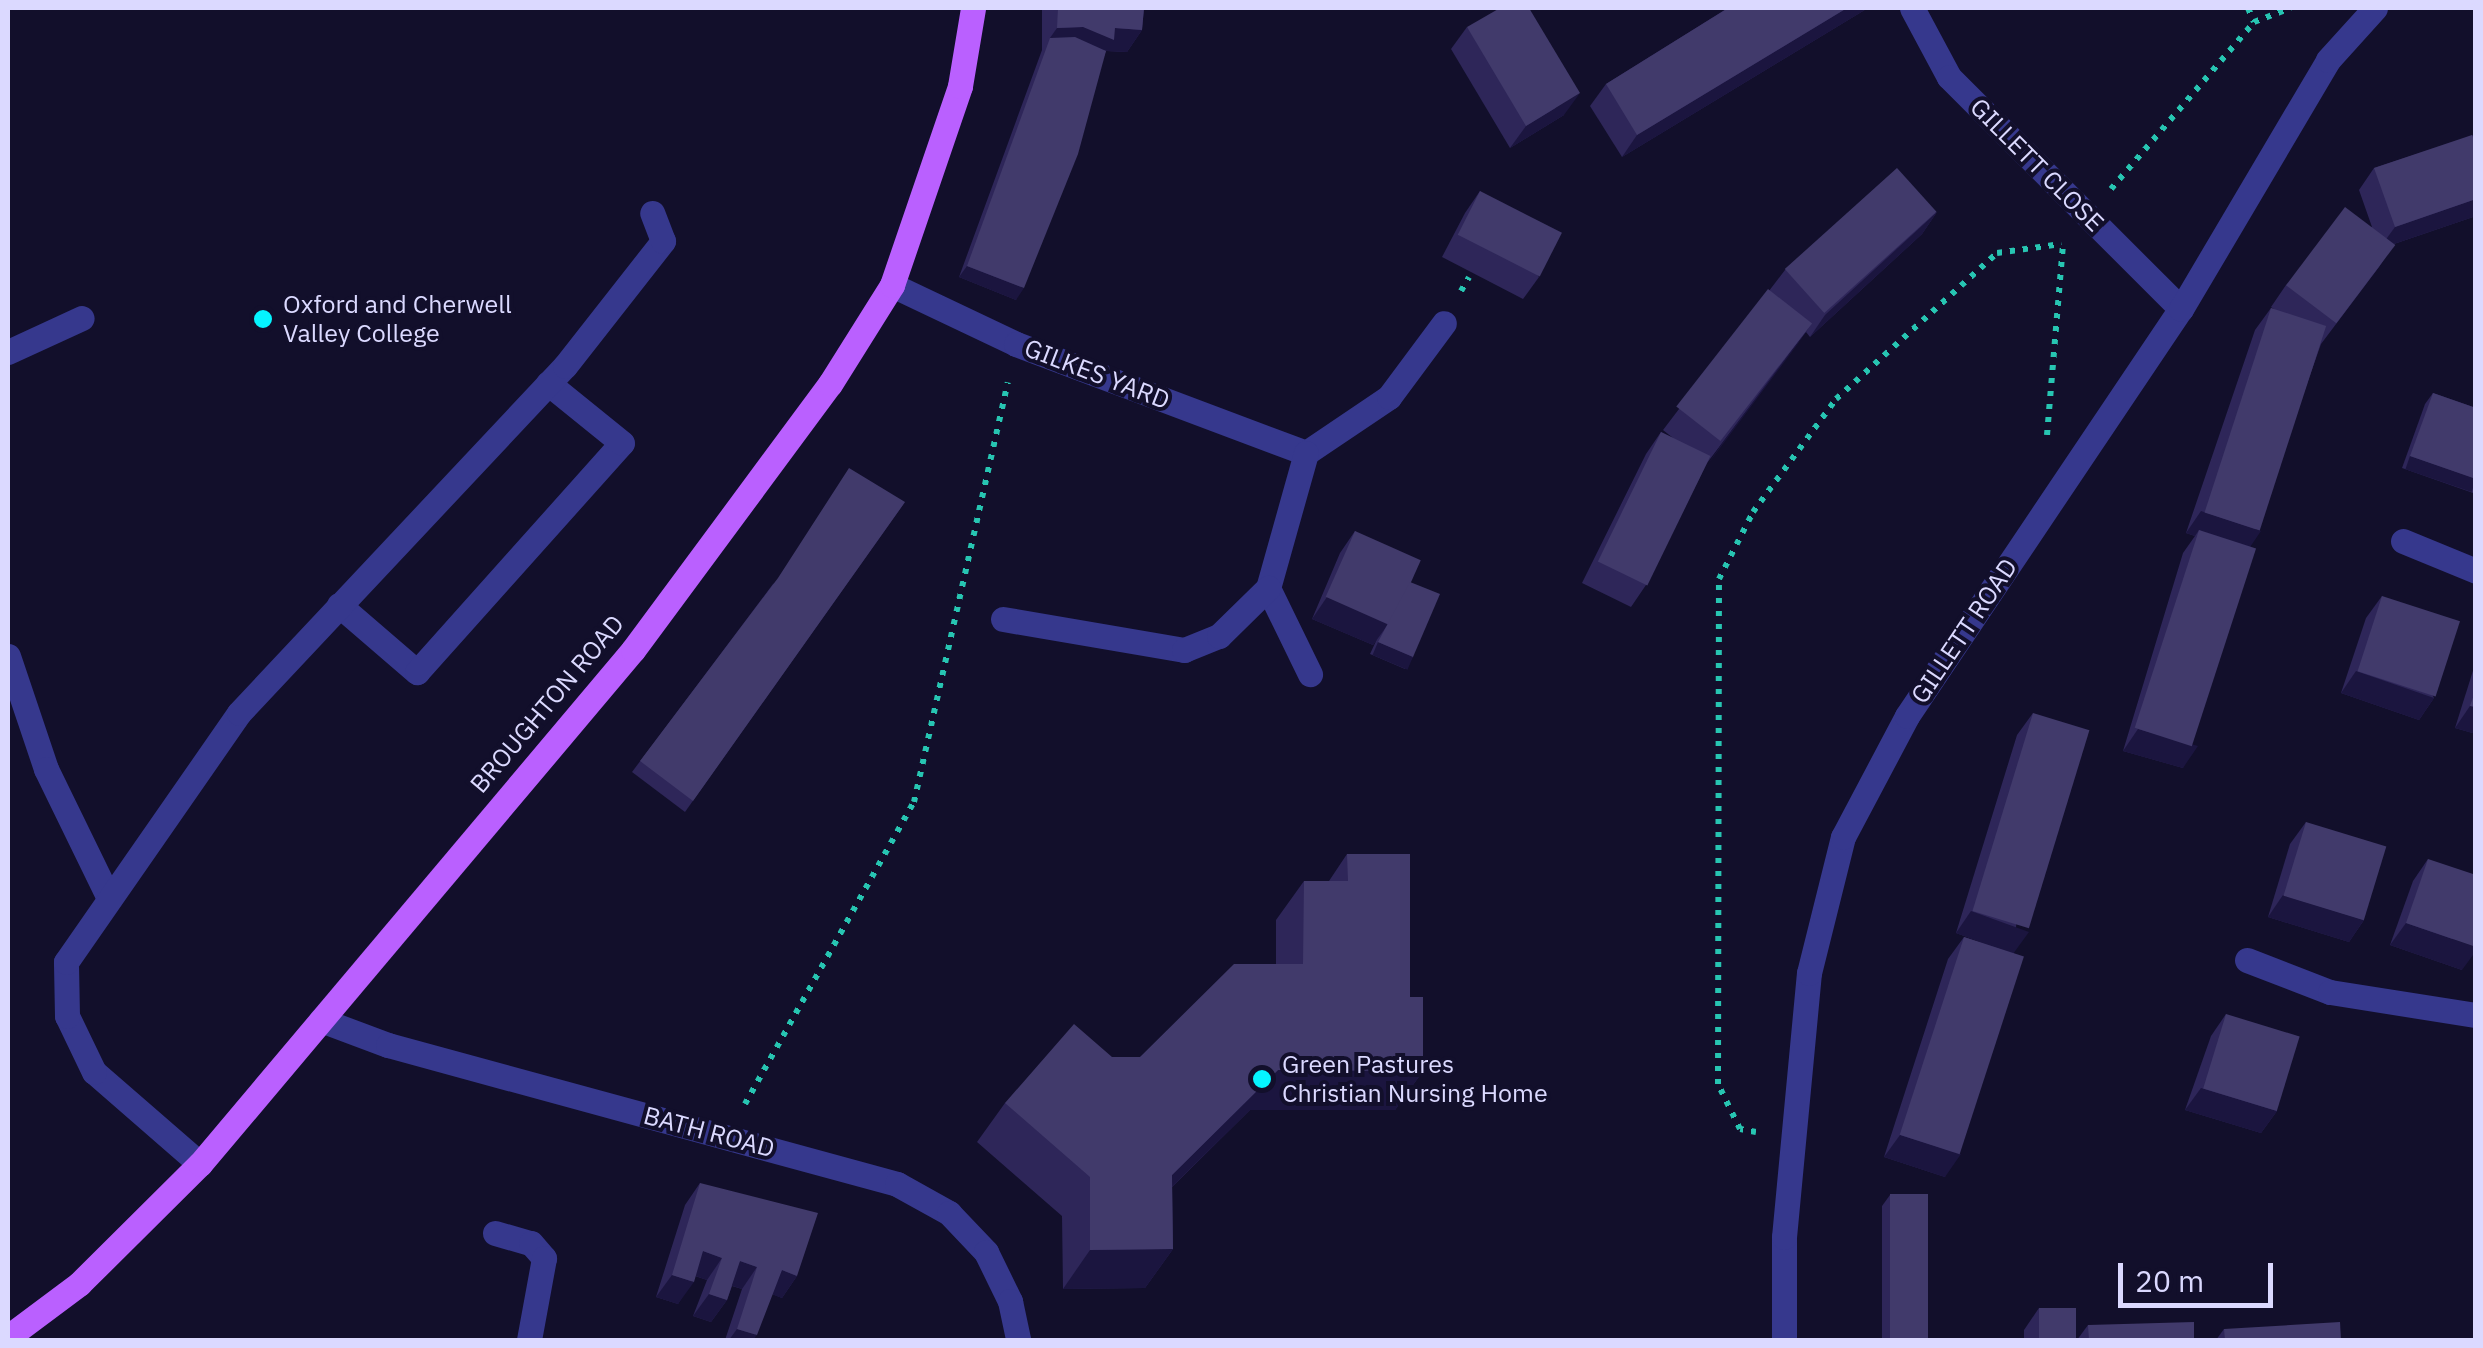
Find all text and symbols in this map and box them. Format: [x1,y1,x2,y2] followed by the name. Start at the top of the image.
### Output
[1964,92,2110,238] street label: GILLETT CLOSE
[283,290,512,349] place label: Oxford and Cherwell Valley College
[252,308,274,330] marker: Oxford and Cherwell Valley College
[1020,333,1174,415] street label: GILKES YARD
[1905,553,2023,709] street label: GILLETT ROAD
[464,609,630,799] street label: BROUGHTON ROAD
[1282,1050,1548,1109] place label: Green Pastures Christian Nursing Home
[1251,1068,1273,1090] marker: Green Pastures Christian Nursing Home
[640,1100,778,1164] street label: BATH ROAD
[2123,1243,2278,1305] scale bar
[2135,1261,2204,1300] text: 20 m

